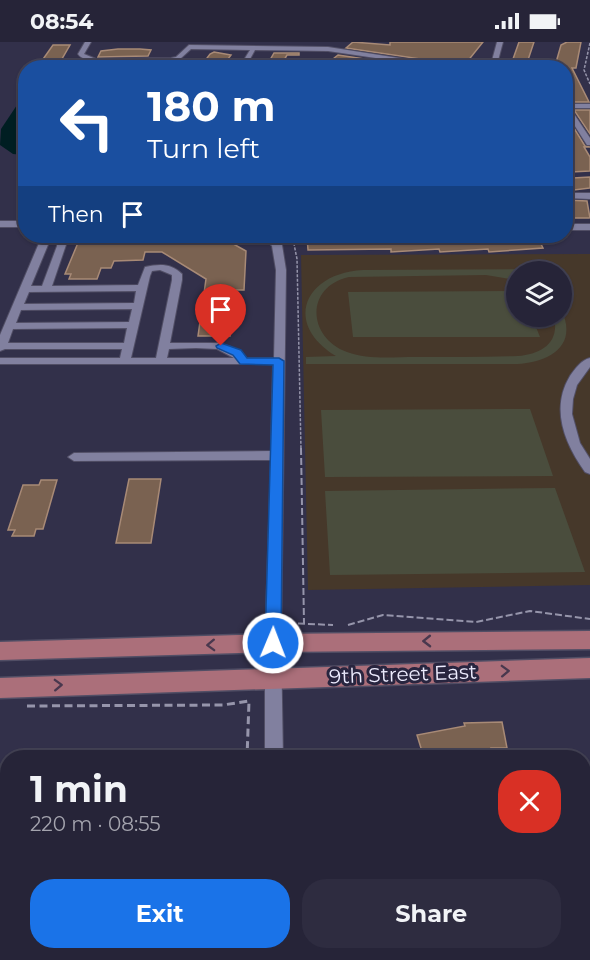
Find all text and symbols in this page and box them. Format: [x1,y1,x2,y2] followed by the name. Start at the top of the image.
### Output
[30,8,93,35] text: 08:54
[147,80,276,132] text: 180 m
[48,84,126,162] icon: left
[147,132,260,165] text: Turn left
[116,198,149,231] icon: arrive
[48,201,104,228] text: Then
[506,261,572,327] map controls
[506,261,572,327] button: layers
[195,284,246,346] pin
[204,293,237,326] icon: arrive
[241,611,305,675] position arrow
[422,635,431,647] one-way arrow
[206,638,215,651] one-way arrow
[329,659,477,689] street label: 9th Street East
[501,665,510,677] one-way arrow
[54,679,63,692] one-way arrow
[30,767,128,811] text: 1 min
[498,770,561,833] button: close
[30,812,161,836] text: 220 m · 08:55
[30,879,290,948] button: Exit
[302,879,561,948] button: Share

